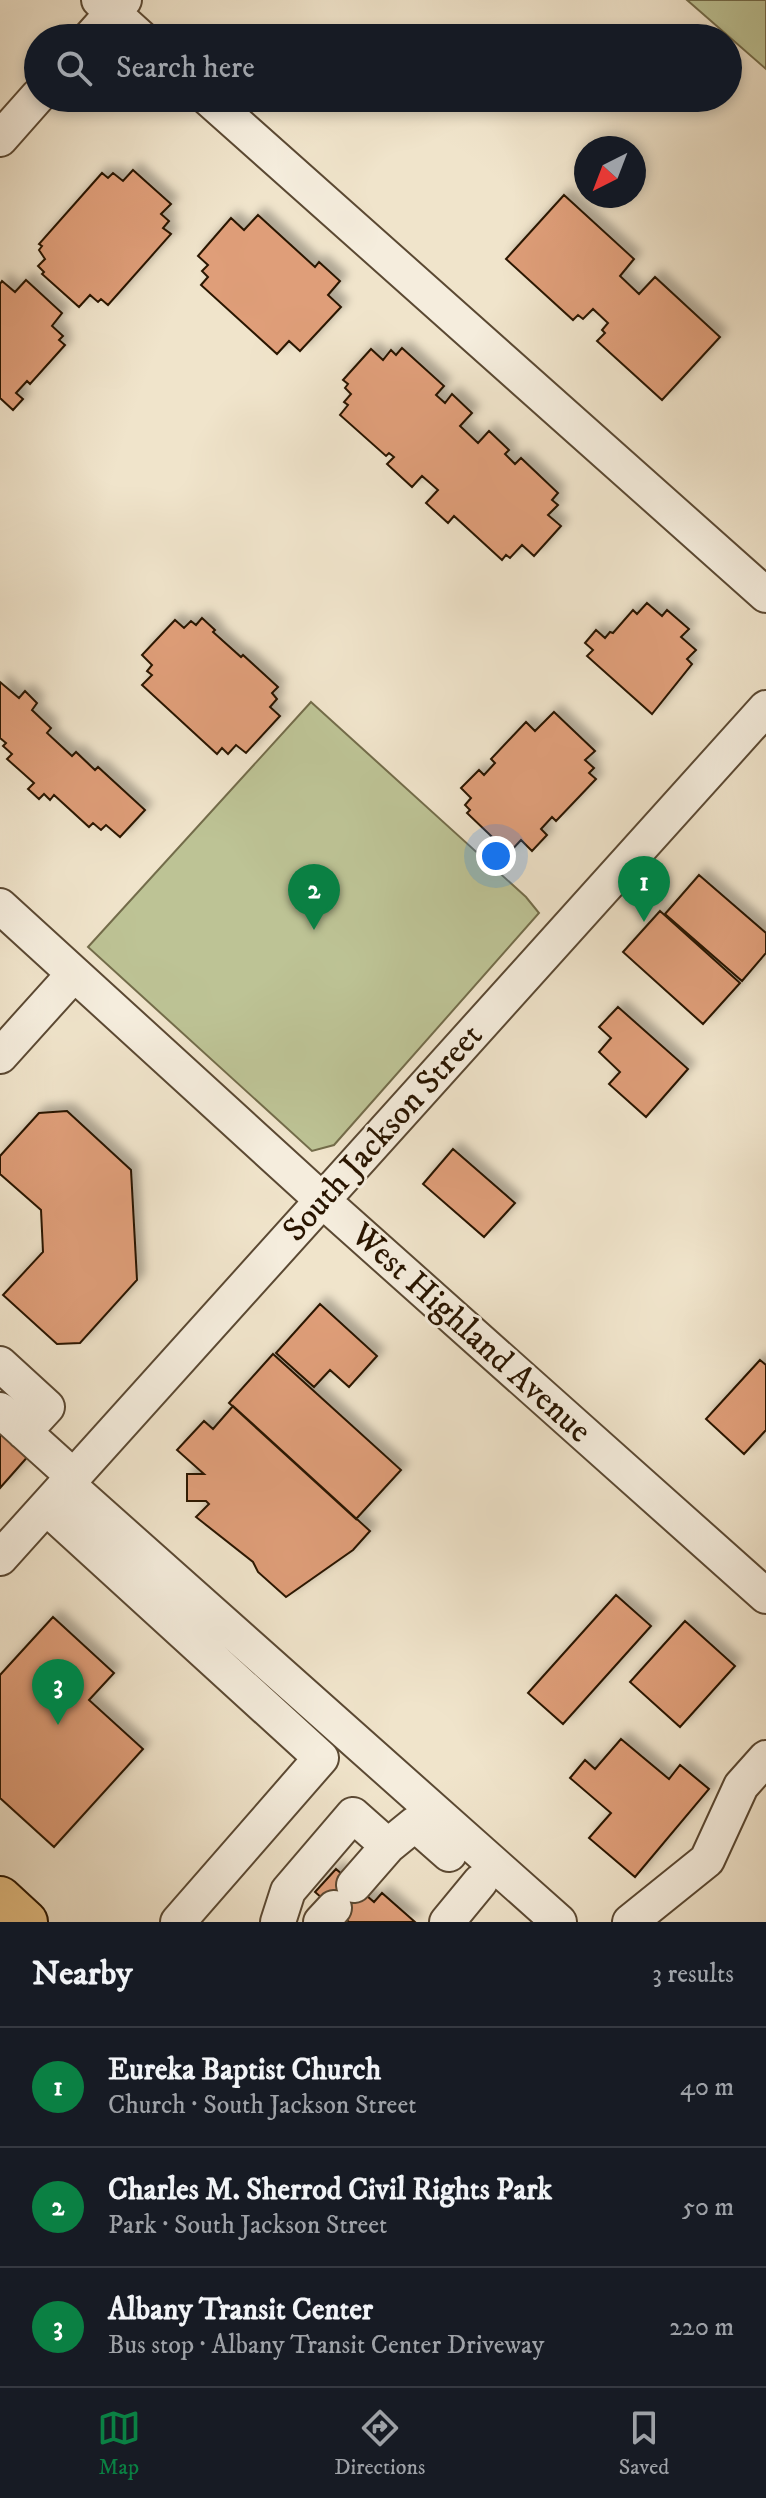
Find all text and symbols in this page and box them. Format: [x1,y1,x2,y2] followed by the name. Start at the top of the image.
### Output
[24,24,742,112] search box
[52,46,96,90] icon: search
[116,50,255,87] text: Search here
[574,136,646,208] north arrow
[476,836,516,876] your location
[618,856,670,922] pin: 1
[288,864,340,930] pin: 2
[274,1015,492,1251] street label: South Jackson Street
[341,1213,600,1452] street label: West Highland Avenue
[32,1659,84,1725] pin: 3
[32,1953,133,1995] text: Nearby
[652,1958,734,1991] text: 3 results
[108,2052,381,2089] text: Eureka Baptist Church
[53,2071,63,2104] text: 1
[680,2071,734,2104] text: 40 m
[108,2089,416,2122] text: Church · South Jackson Street
[108,2172,552,2209] text: Charles M. Sherrod Civil Rights Park
[52,2191,64,2224] text: 2
[682,2191,734,2224] text: 50 m
[108,2209,387,2242] text: Park · South Jackson Street
[108,2292,373,2329] text: Albany Transit Center
[53,2311,63,2344] text: 3
[669,2311,734,2344] text: 220 m
[108,2329,544,2362] text: Bus stop · Albany Transit Center Driveway
[97,2406,141,2481] tab: Map
[334,2406,425,2481] tab: Directions
[619,2406,669,2481] tab: Saved

